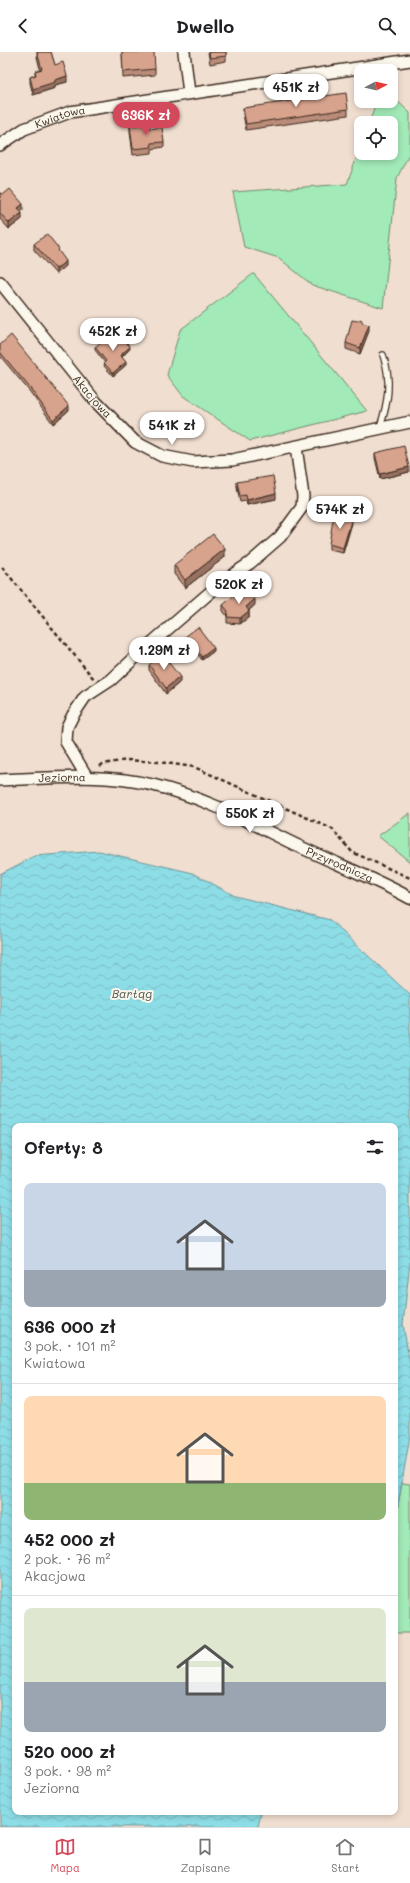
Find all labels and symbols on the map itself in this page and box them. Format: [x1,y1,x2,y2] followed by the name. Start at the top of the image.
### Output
[354,64,398,108] north arrow
[259,74,333,108] pin: 451K zł
[33,102,86,131] street label: Kwiatowa
[109,102,183,136] pin: 636K zł
[76,318,150,352] pin: 452K zł
[70,371,115,421] street label: Akacjowa
[135,412,209,446] pin: 541K zł
[303,496,377,530] pin: 574K zł
[202,571,276,605] pin: 520K zł
[123,637,205,671] pin: 1.29M zł
[38,769,86,785] street label: Jeziorna
[213,800,287,834] pin: 550K zł
[304,843,376,886] street label: Przyrodnicza
[112,985,152,1001] water label: Bartąg

